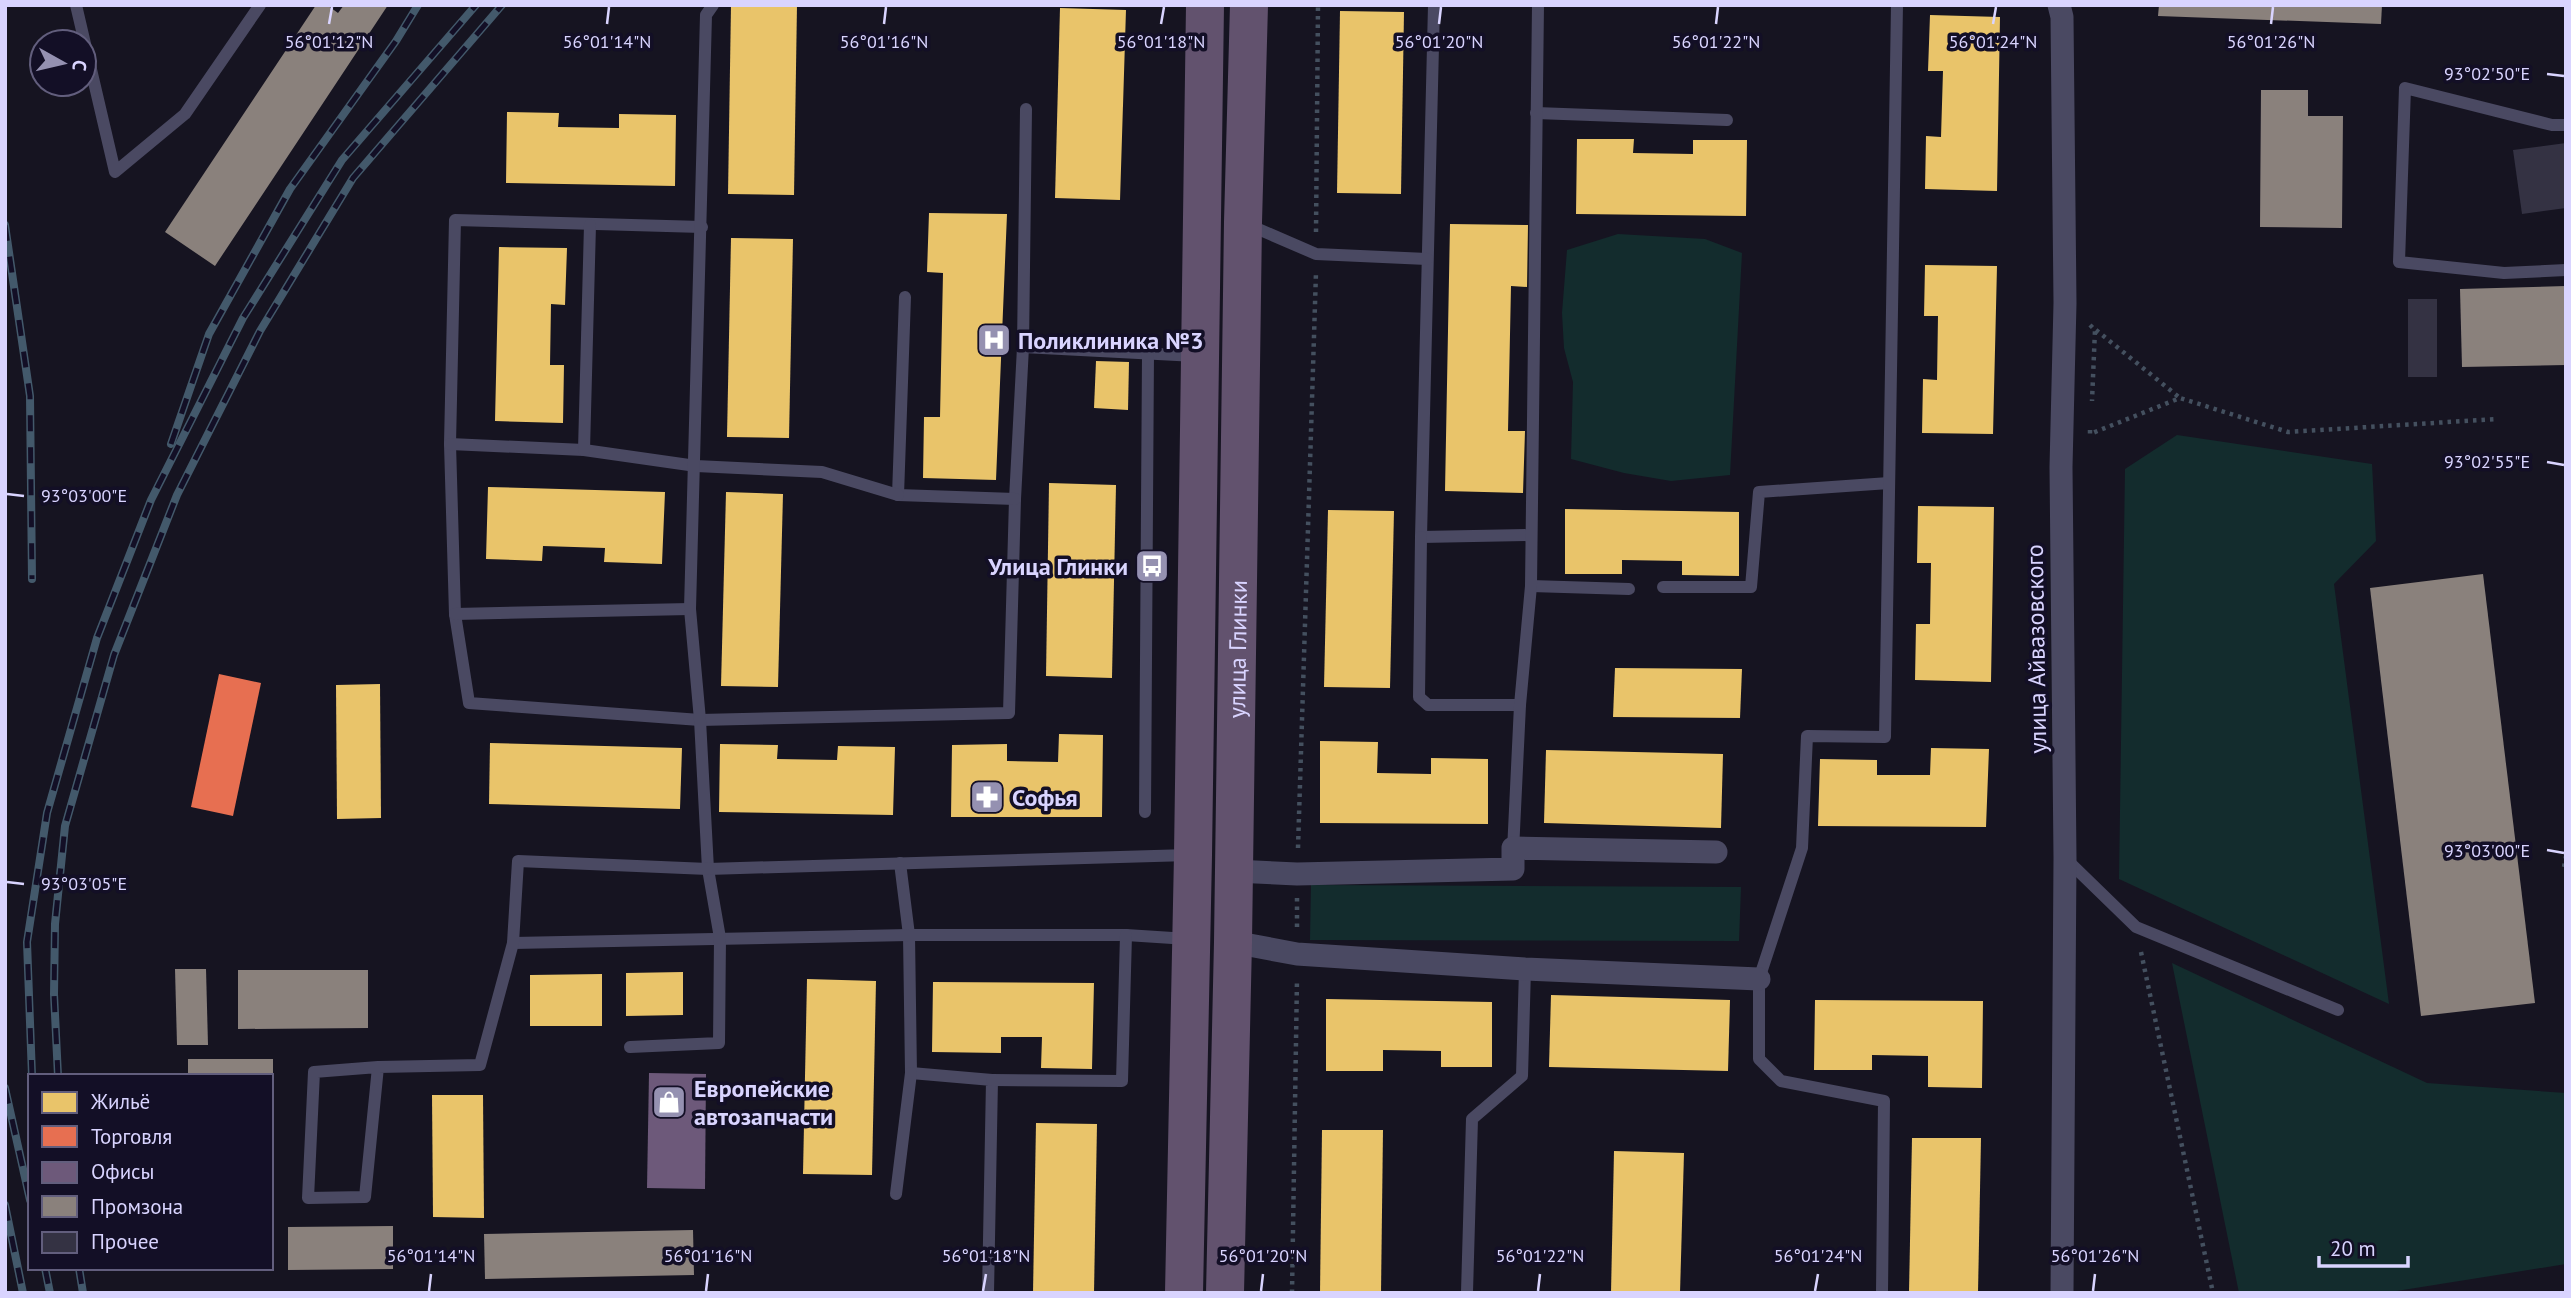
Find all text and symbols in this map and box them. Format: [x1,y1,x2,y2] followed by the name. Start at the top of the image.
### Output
[28,28,98,98] north arrow
[285,30,373,53] text: 56°01'12"N
[563,30,651,53] text: 56°01'14"N
[840,30,928,53] text: 56°01'16"N
[1117,30,1205,53] text: 56°01'18"N
[1395,30,1483,53] text: 56°01'20"N
[1672,30,1760,53] text: 56°01'22"N
[1949,30,2037,53] text: 56°01'24"N
[2227,30,2315,53] text: 56°01'26"N
[67,58,92,73] text: С
[2444,62,2530,85] text: 93°02'50"E
[975,321,1013,359] hospital icon: Поликлиника №3
[1018,325,1204,356] place label: Поликлиника №3
[2444,450,2530,473] text: 93°02'55"E
[41,484,127,507] text: 93°03'00"E
[2019,544,2053,754] street label: улица Айвазовского
[1133,547,1171,585] bus stop icon: Улица Глинки
[987,551,1128,582] place label: Улица Глинки
[1221,580,1254,719] street label: улица Глинки
[968,778,1006,816] pharmacy icon: Софья
[1012,782,1078,813] place label: Софья
[2444,839,2530,862] text: 93°03'00"E
[41,872,127,895] text: 93°03'05"E
[694,1073,833,1132] place label: Европейские автозапчасти
[28,1074,273,1270] legend
[650,1083,688,1121] shop icon: Европейские автозапчасти
[90,1088,150,1115] text: Жильё
[91,1123,172,1150] text: Торговля
[91,1158,154,1185] text: Офисы
[91,1193,183,1220] text: Промзона
[2319,1224,2408,1268] scale bar
[91,1228,159,1255] text: Прочее
[2330,1235,2376,1262] text: 20 m
[387,1244,475,1267] text: 56°01'14"N
[664,1244,752,1267] text: 56°01'16"N
[942,1244,1030,1267] text: 56°01'18"N
[1219,1244,1307,1267] text: 56°01'20"N
[1496,1244,1584,1267] text: 56°01'22"N
[1774,1244,1862,1267] text: 56°01'24"N
[2051,1244,2139,1267] text: 56°01'26"N

